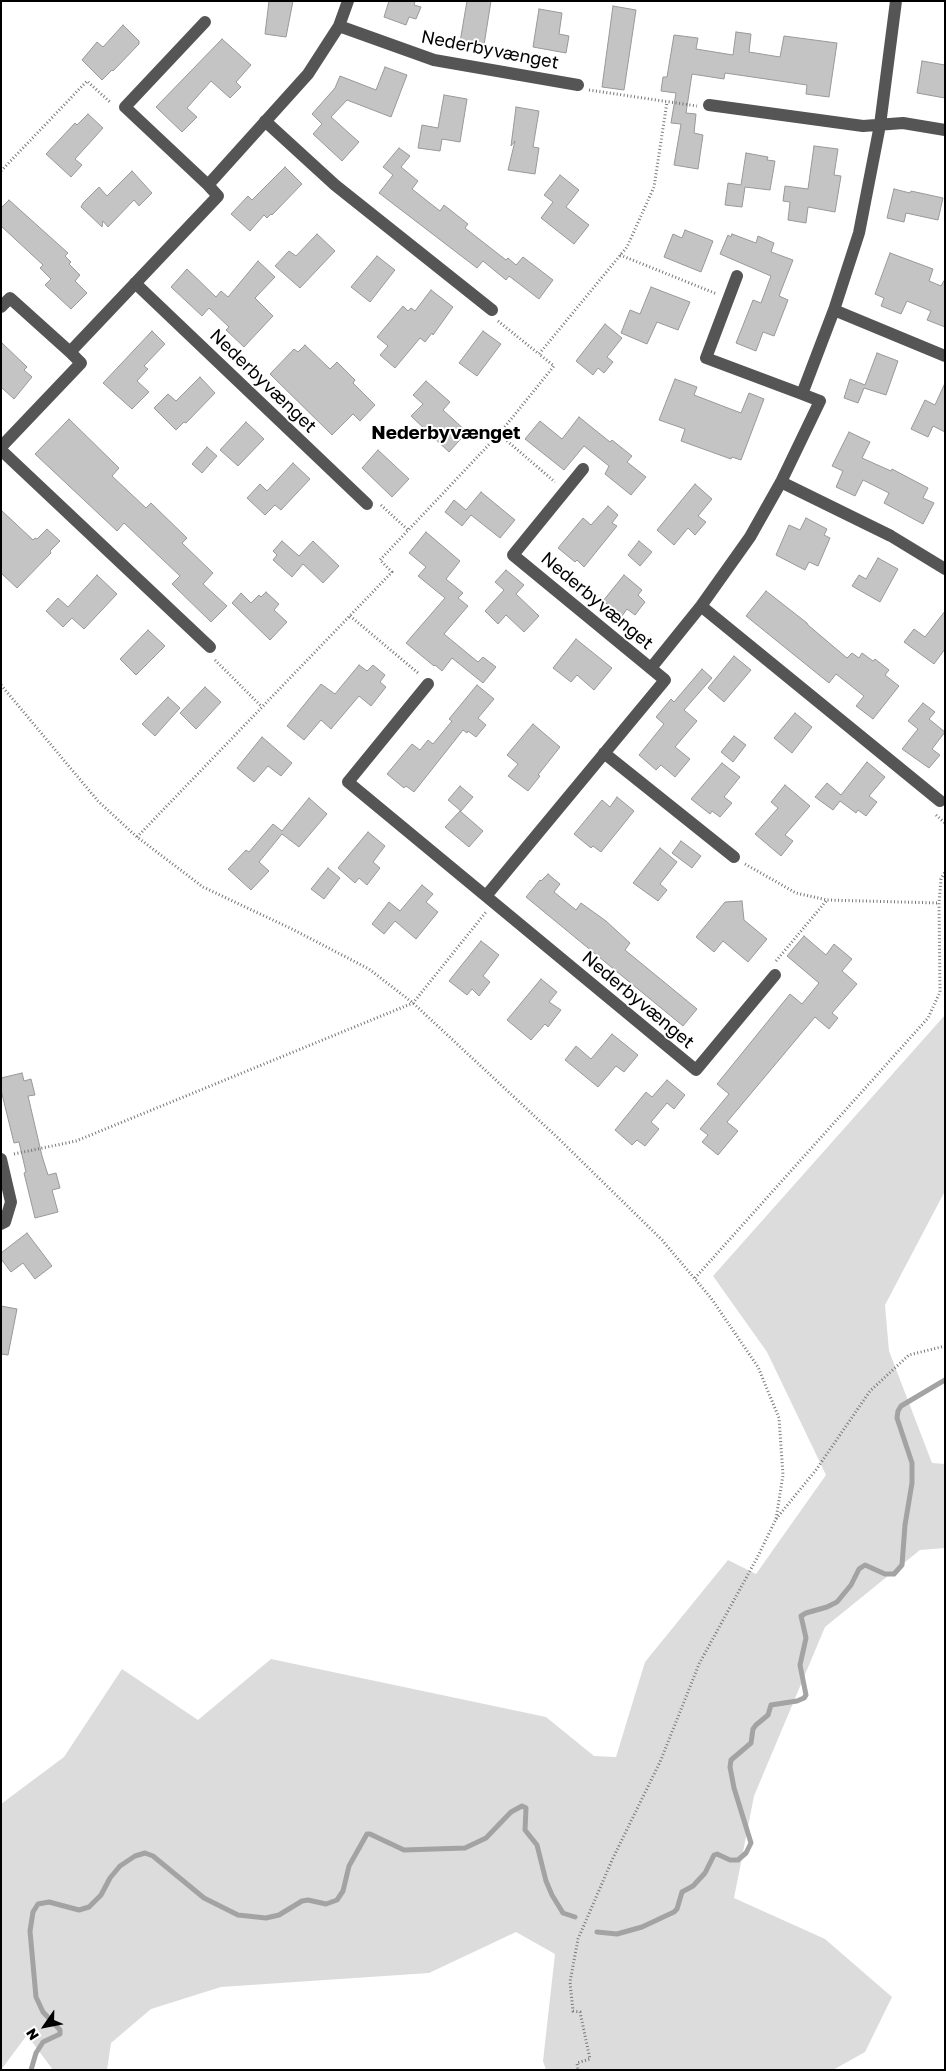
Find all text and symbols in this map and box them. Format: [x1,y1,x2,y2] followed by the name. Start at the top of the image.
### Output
[419,26,561,74] street label: Nederbyvænget
[205,325,321,437] street label: Nederbyvænget
[371,422,521,444] district label: Nederbyvænget
[536,548,658,654] street label: Nederbyvænget
[577,947,699,1053] street label: Nederbyvænget
[20,2001,70,2051] north arrow
[22,2025,42,2044] text: N

